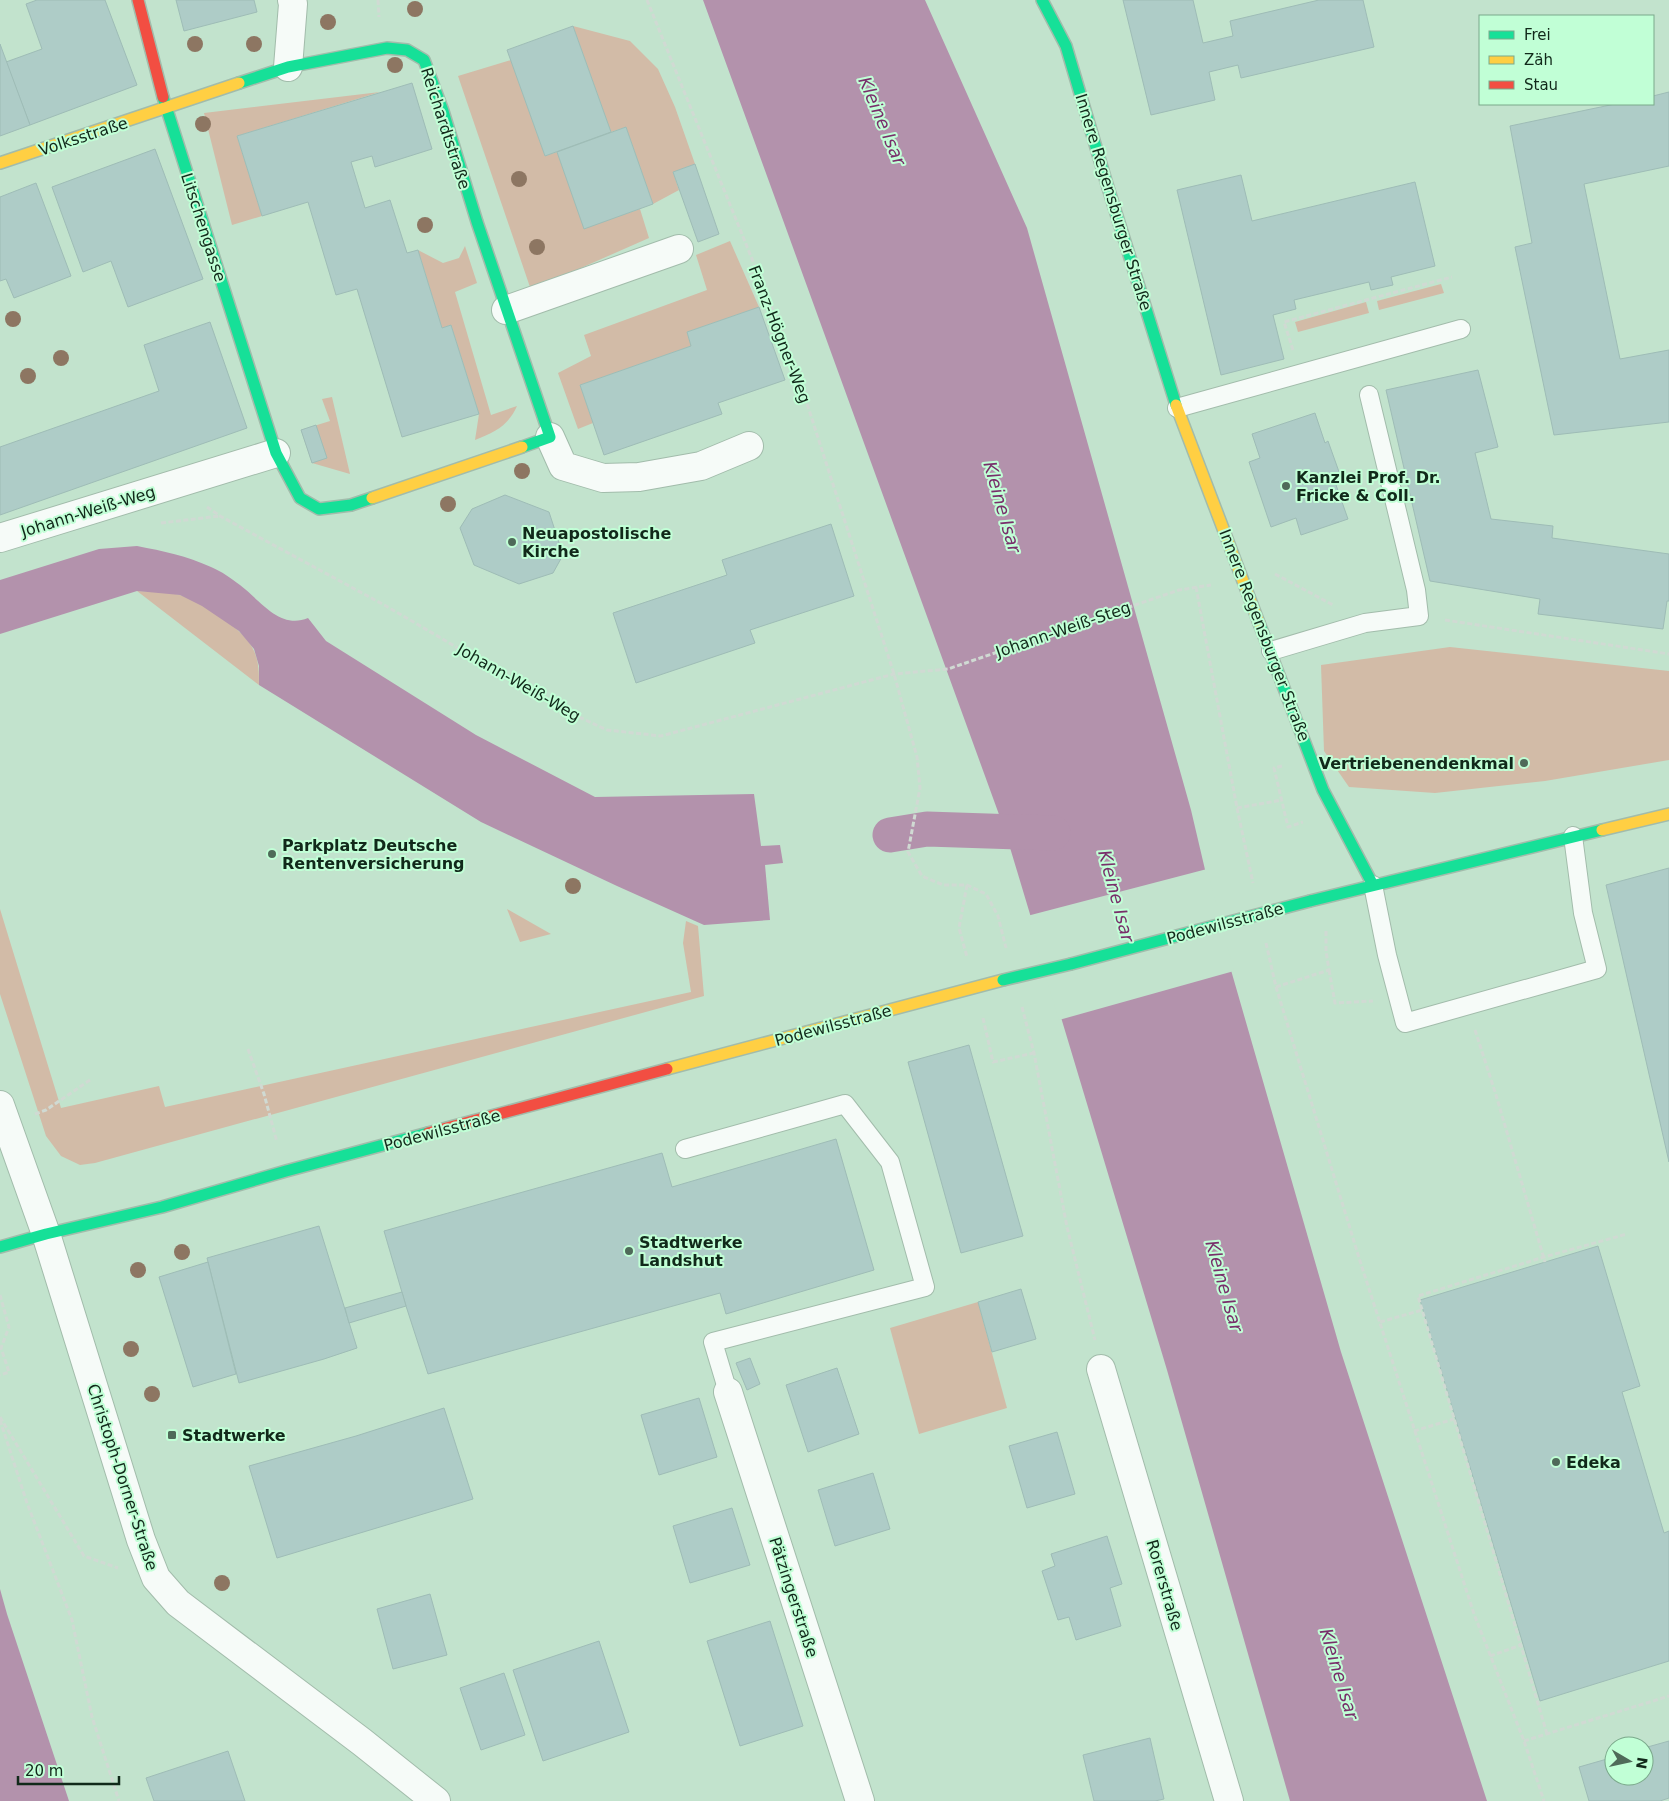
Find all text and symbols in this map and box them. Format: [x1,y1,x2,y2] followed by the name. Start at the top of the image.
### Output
[1479,15,1654,105] legend
[1524,26,1551,44] text: Frei
[1524,51,1553,69] text: Zäh
[417,65,474,192] street label: Reichardtstraße
[854,73,911,170] water label: Kleine Isar
[1524,76,1558,94] text: Stau
[1071,91,1156,313] street label: Innere Regensburger Straße
[36,113,130,160] street label: Volksstraße
[177,170,230,284] street label: Litschengasse
[744,262,815,406] street label: Franz-Högner-Weg
[979,459,1026,557] water label: Kleine Isar
[1296,468,1441,505] place label: Kanzlei Prof. Dr. Fricke & Coll.
[1280,480,1292,492] marker: Kanzlei Prof. Dr. Fricke & Coll.
[18,482,158,541] street label: Johann-Weiß-Weg
[522,524,671,561] place label: Neuapostolische Kirche
[1215,526,1314,744] street label: Innere Regensburger Straße
[506,536,518,548] marker: Neuapostolische Kirche
[992,597,1133,662] street label: Johann-Weiß-Steg
[453,639,584,726] street label: Johann-Weiß-Weg
[1319,754,1514,773] place label: Vertriebenendenkmal
[1518,757,1530,769] marker: Vertriebenendenkmal
[282,836,464,873] place label: Parkplatz Deutsche Rentenversicherung
[266,848,278,860] marker: Parkplatz Deutsche Rentenversicherung
[1094,848,1139,946] water label: Kleine Isar
[1165,899,1286,948] street label: Podewilsstraße
[773,1001,894,1050] street label: Podewilsstraße
[382,1106,503,1155] street label: Podewilsstraße
[639,1233,743,1270] place label: Stadtwerke Landshut
[1201,1238,1248,1336] water label: Kleine Isar
[623,1245,635,1257] marker: Stadtwerke Landshut
[83,1381,162,1573] street label: Christoph-Dorner-Straße
[182,1426,286,1445] place label: Stadtwerke
[166,1429,178,1441] marker: Stadtwerke
[1566,1453,1621,1472] place label: Edeka
[1550,1456,1562,1468] marker: Edeka
[765,1535,822,1660] street label: Pätzingerstraße
[1142,1537,1187,1633] street label: Rorerstraße
[1316,1626,1364,1723] water label: Kleine Isar
[1604,1736,1654,1786] north arrow
[18,1754,119,1786] scale bar
[1633,1756,1651,1770] text: N
[25,1762,63,1780] text: 20 m

